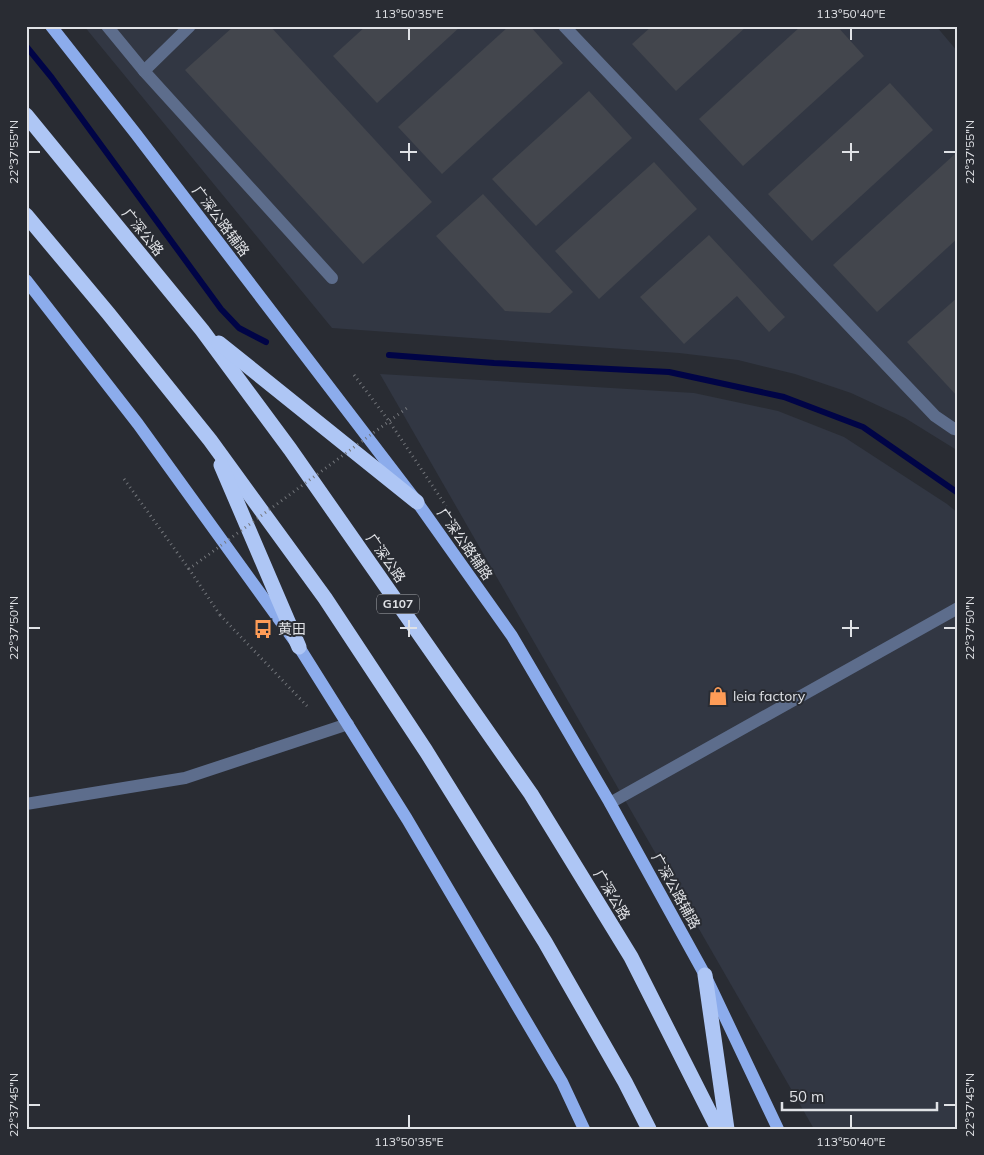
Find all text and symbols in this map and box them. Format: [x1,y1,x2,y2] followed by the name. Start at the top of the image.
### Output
[374,6,444,21] text: 113°50'35"E
[816,6,886,21] text: 113°50'40"E
[6,120,21,184] text: 22°37'55"N
[962,120,977,184] text: 22°37'55"N
[189,182,253,260] street label: 广深公路辅路
[118,205,168,259] street label: 广深公路
[434,504,496,584] street label: 广深公路辅路
[363,530,409,586] street label: 广深公路
[377,594,419,614] road number: G107
[6,596,21,660] text: 22°37'50"N
[962,596,977,660] text: 22°37'50"N
[252,618,274,640] bus stop icon: 黄田
[278,620,306,638] place label: 黄田
[707,685,729,707] shop icon: leia factory
[733,687,806,705] place label: leia factory
[648,850,704,932] street label: 广深公路辅路
[590,866,634,924] street label: 广深公路
[6,1073,21,1137] text: 22°37'45"N
[962,1073,977,1137] text: 22°37'45"N
[782,1080,936,1112] scale bar
[789,1087,824,1106] text: 50 m
[374,1134,444,1149] text: 113°50'35"E
[816,1134,886,1149] text: 113°50'40"E

